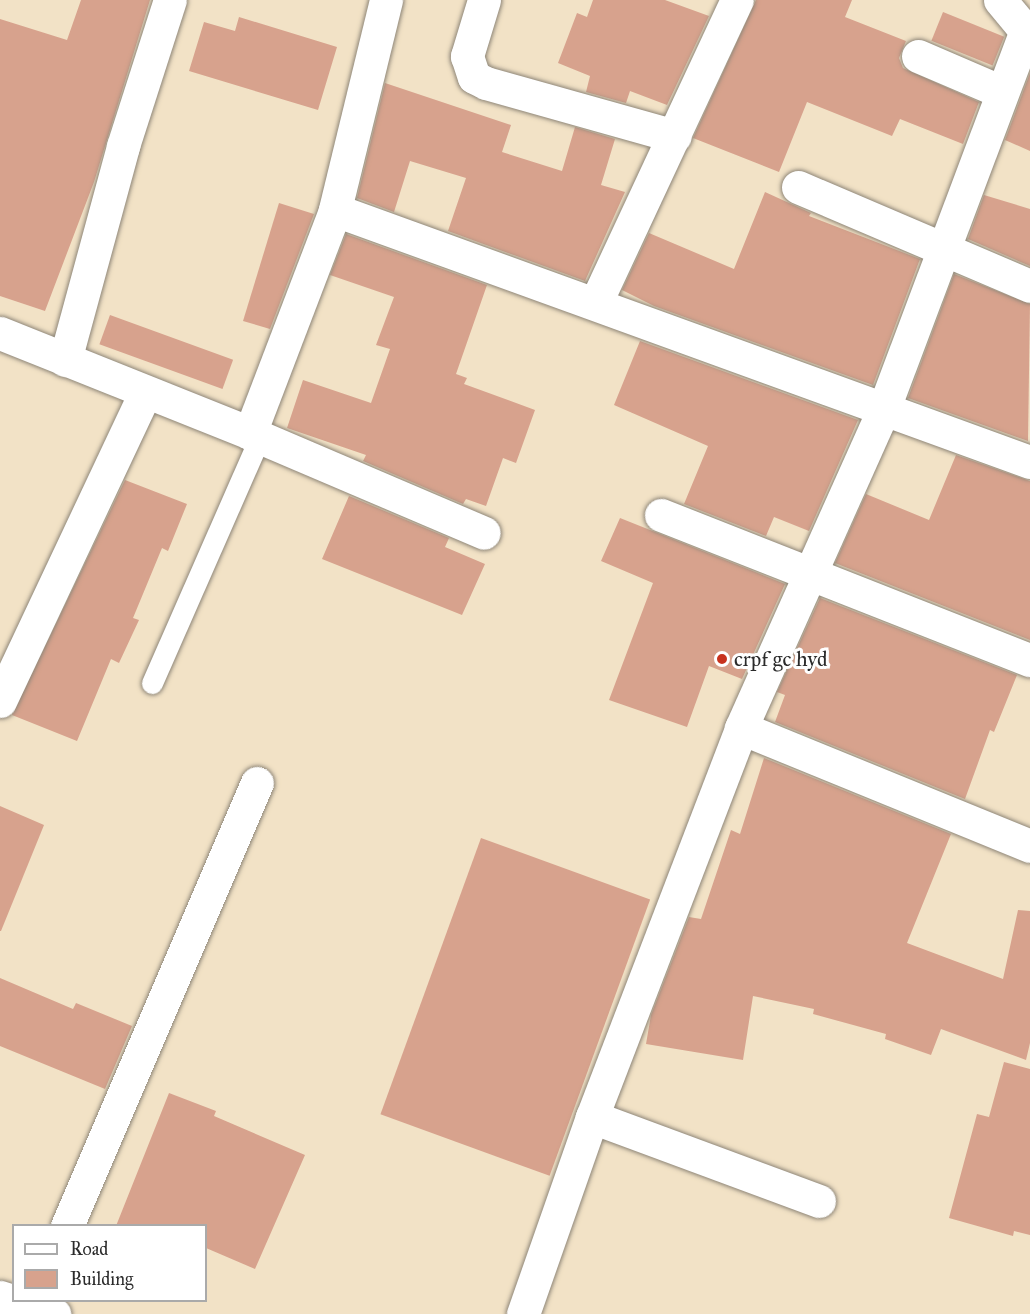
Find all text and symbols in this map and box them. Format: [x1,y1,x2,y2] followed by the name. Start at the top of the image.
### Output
[734,646,827,672] place label: crpf gc hyd
[715,652,729,666] marker: crpf gc hyd
[12,1224,207,1302] legend
[70,1238,108,1260] text: Road
[70,1268,133,1290] text: Building

